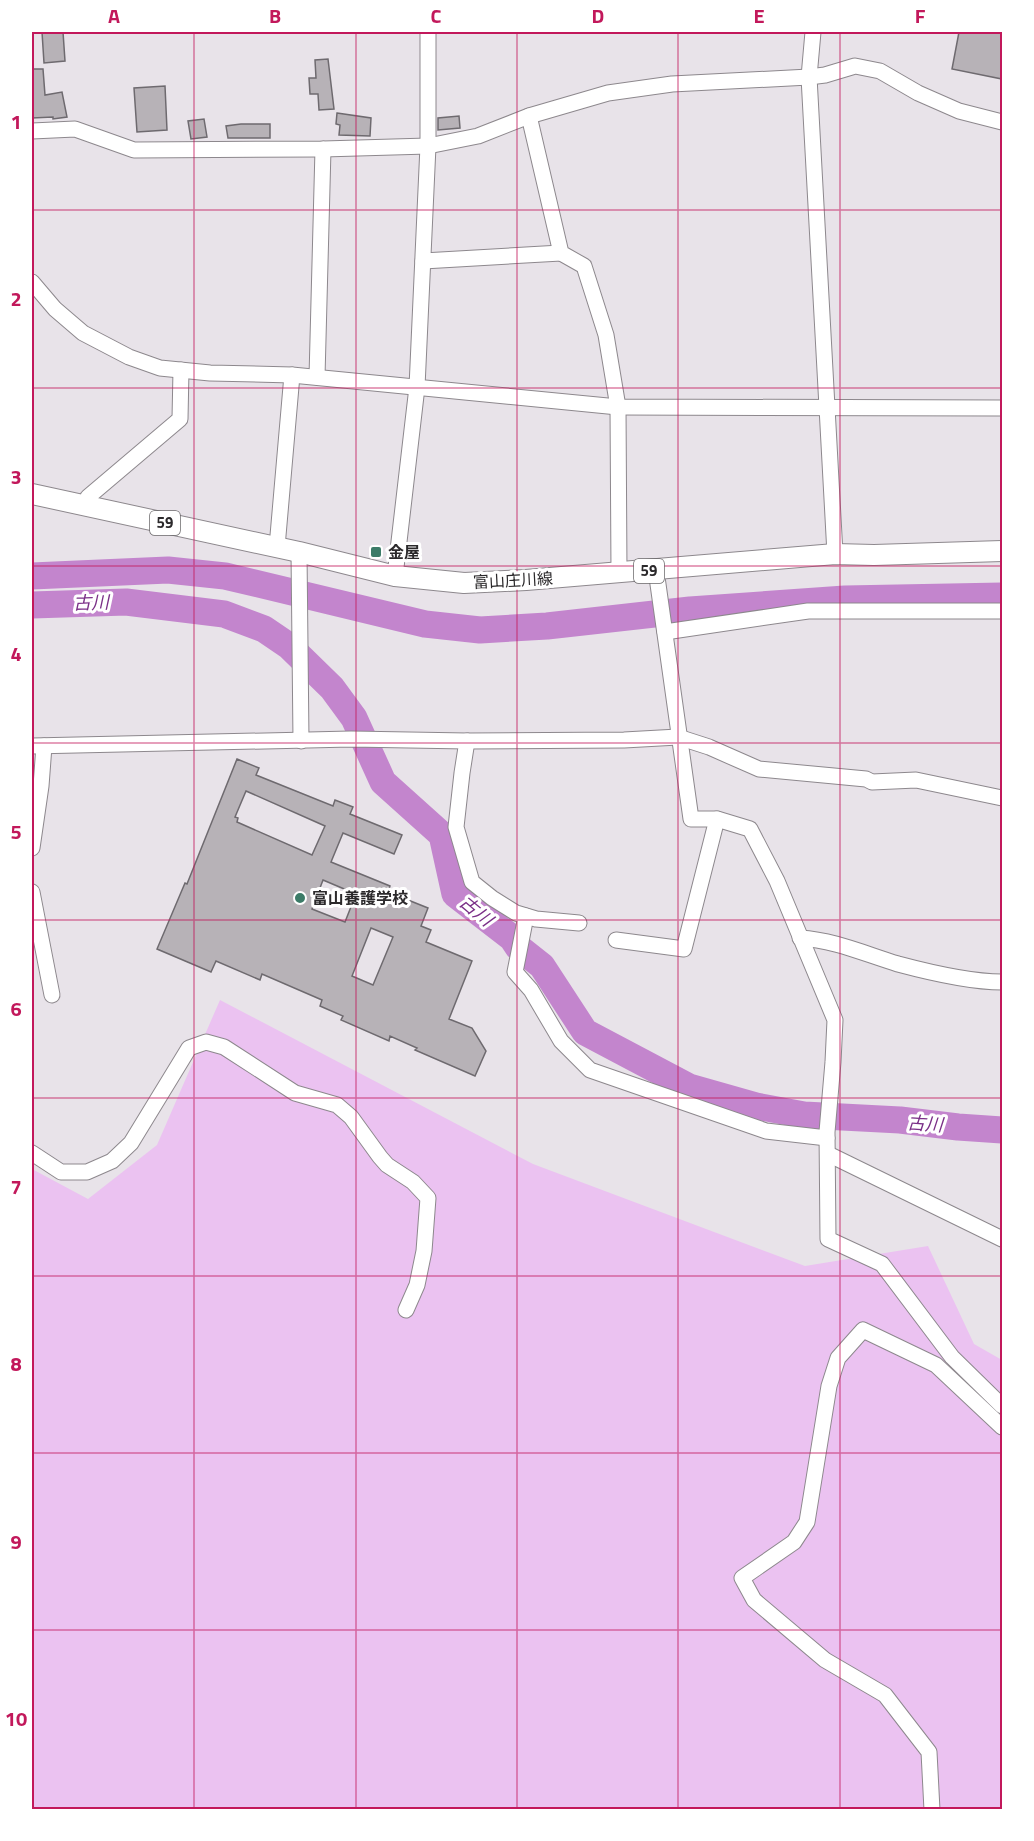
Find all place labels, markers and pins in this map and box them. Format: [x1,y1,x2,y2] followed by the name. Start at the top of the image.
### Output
[388,540,420,564] place label: 金屋
[369,545,383,559] marker: 金屋
[312,886,408,910] place label: 富山養護学校
[293,891,307,905] marker: 富山養護学校

